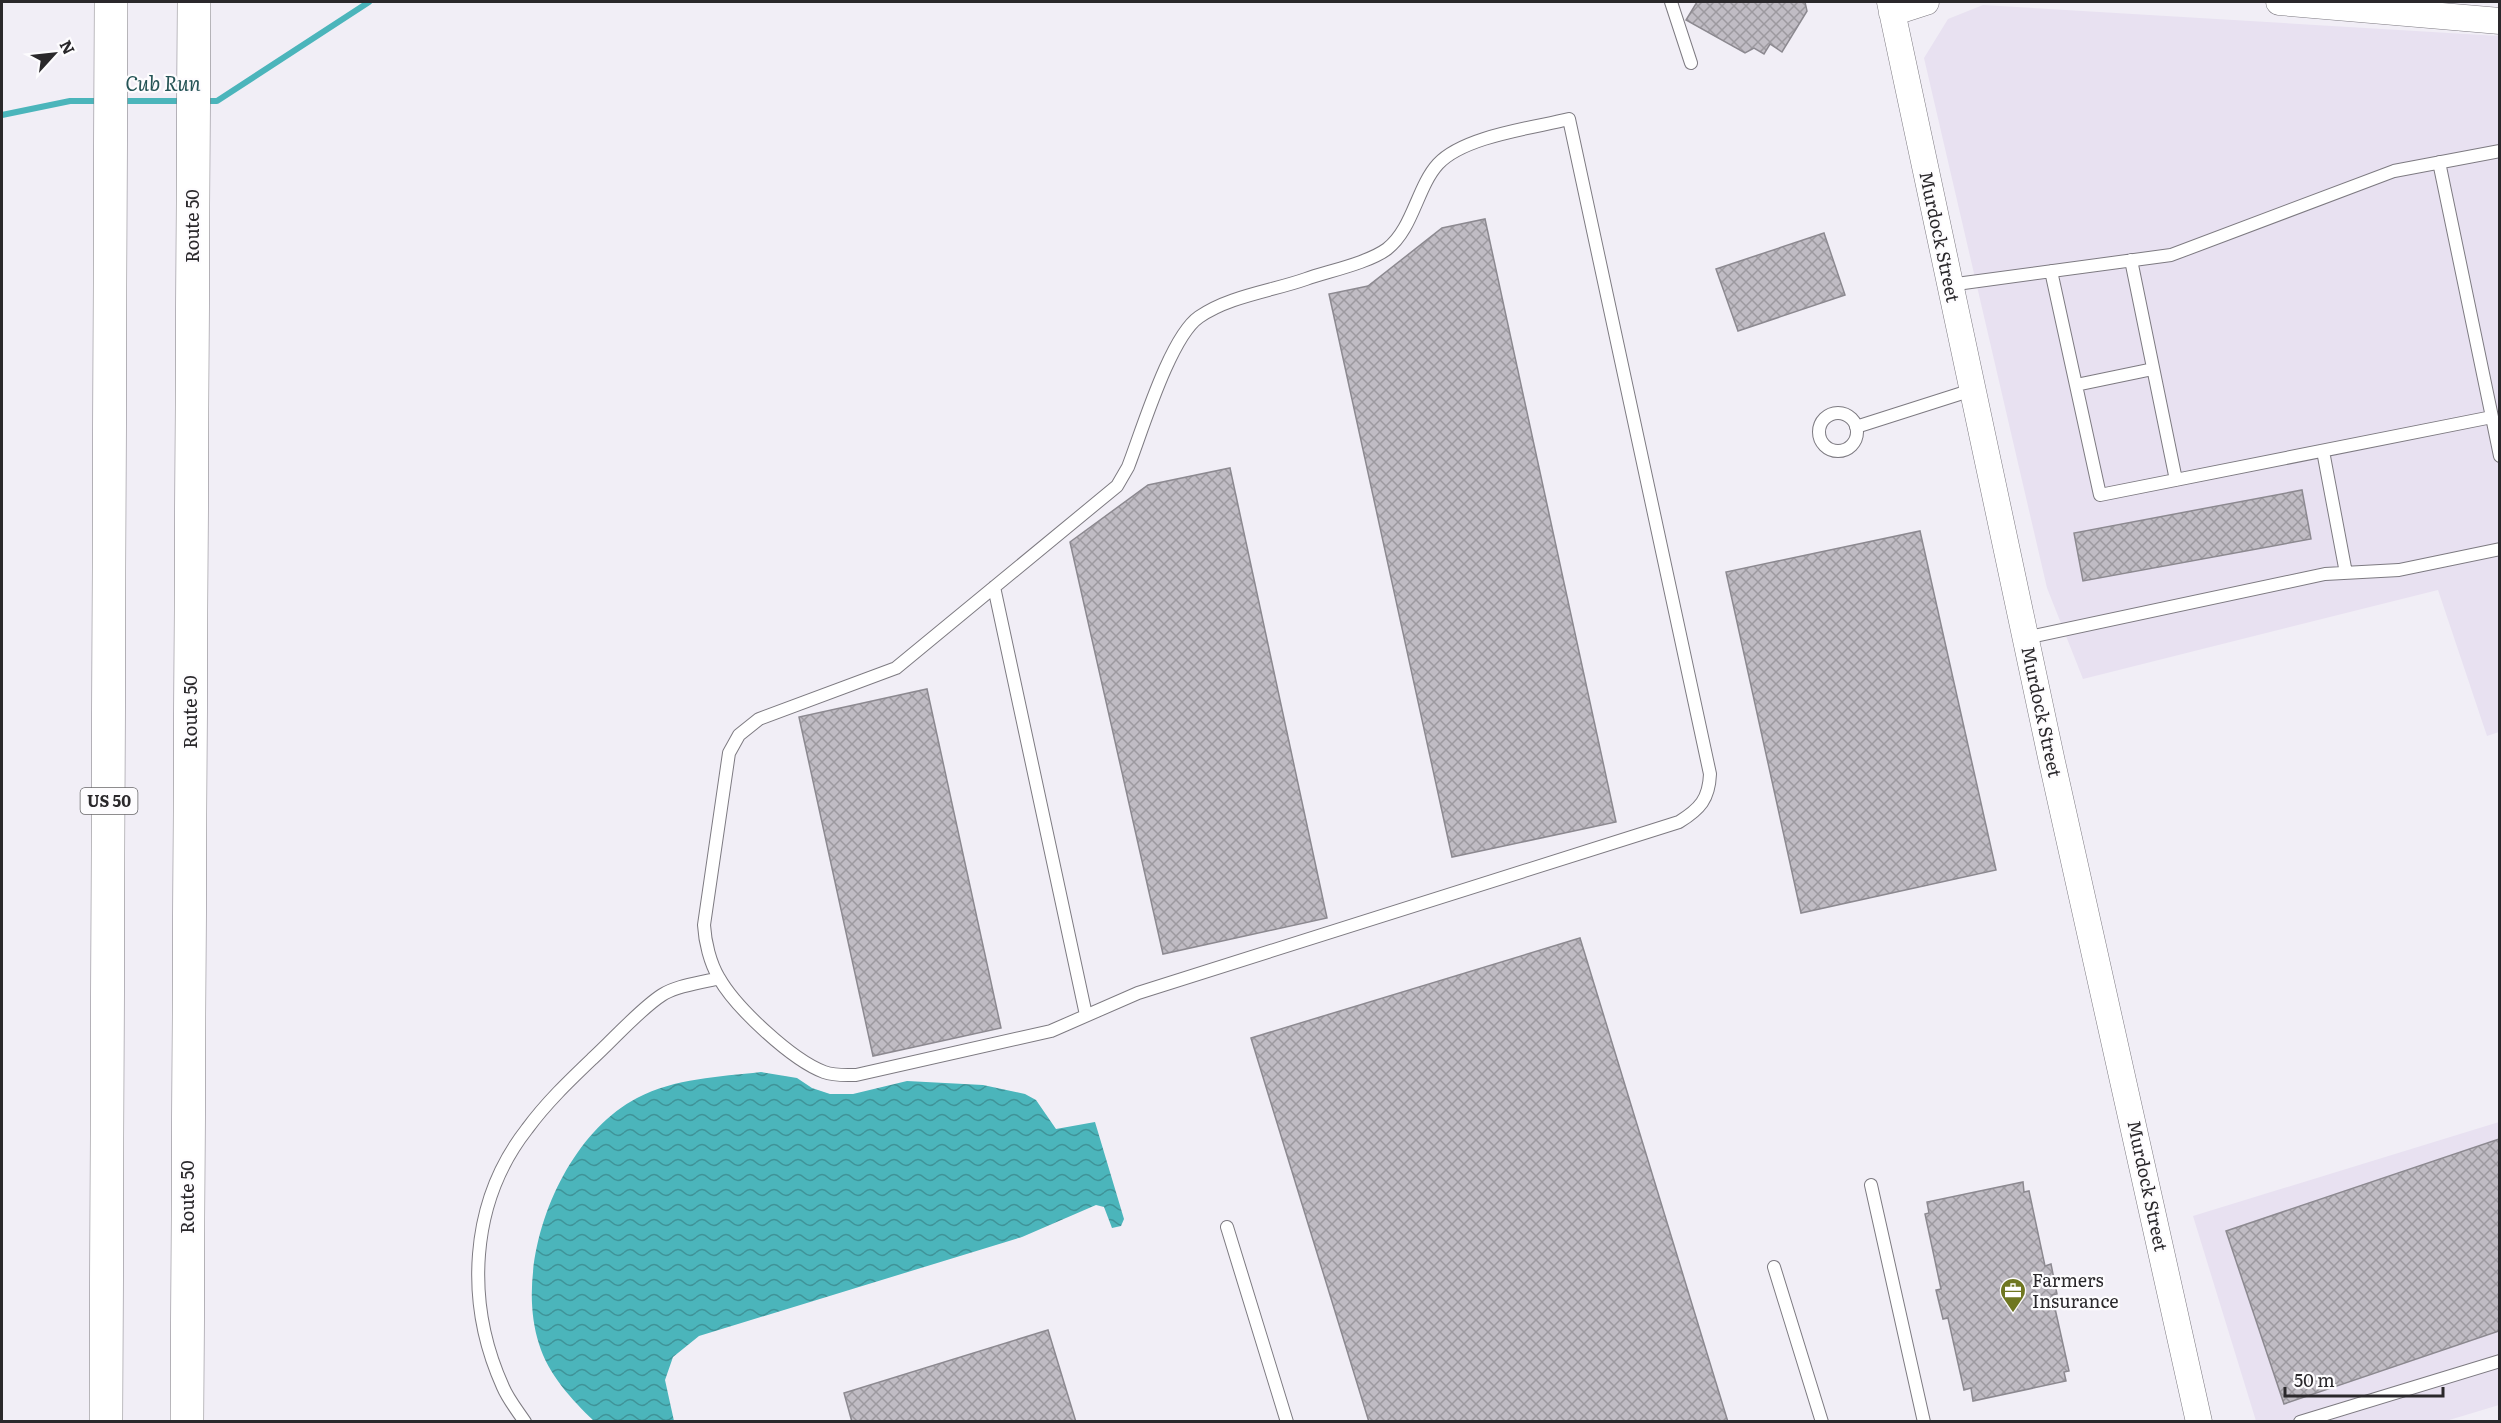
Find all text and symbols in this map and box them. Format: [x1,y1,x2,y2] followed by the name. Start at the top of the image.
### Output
[24,24,84,84] north arrow
[55,35,82,58] text: N
[125,67,201,97] water label: Cub Run
[1913,169,1968,305] street label: Murdock Street
[178,189,205,263] street label: Route 50
[2015,644,2070,780] street label: Murdock Street
[176,675,203,749] street label: Route 50
[80,788,138,814] road number: US 50
[2121,1118,2176,1254] street label: Murdock Street
[173,1160,200,1234] street label: Route 50
[2032,1266,2119,1314] place label: Farmers Insurance
[1998,1276,2028,1314] office icon: Farmers Insurance
[2285,1360,2442,1398] scale bar
[2294,1366,2335,1393] text: 50 m

